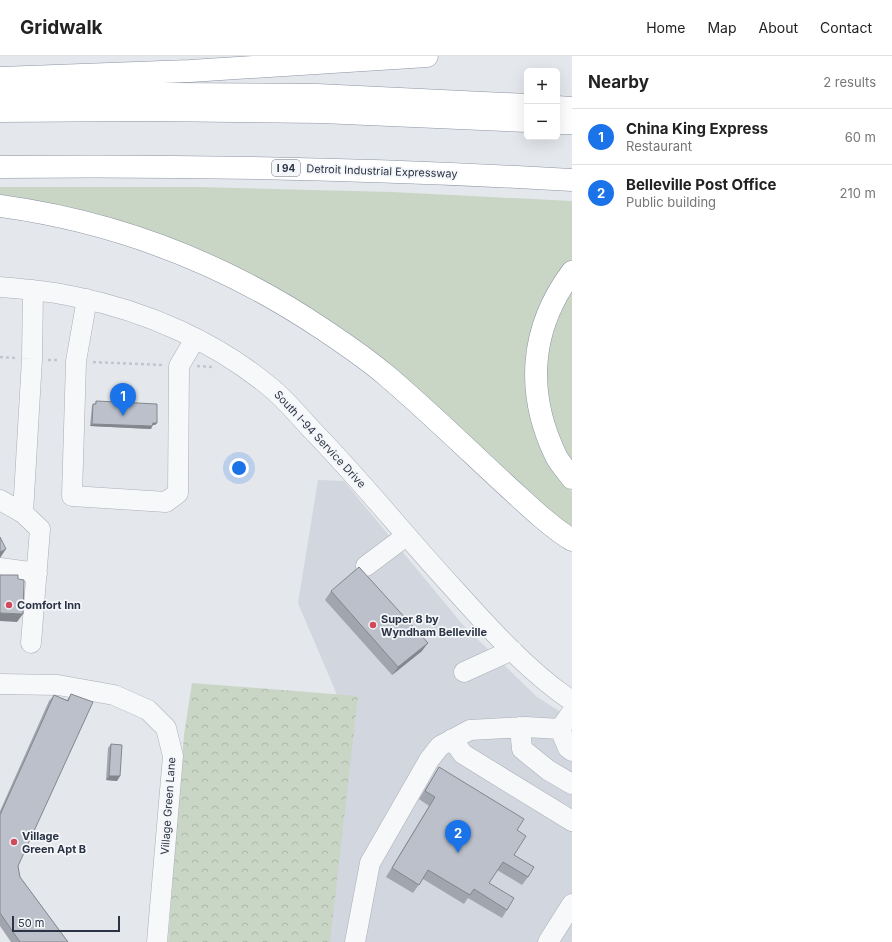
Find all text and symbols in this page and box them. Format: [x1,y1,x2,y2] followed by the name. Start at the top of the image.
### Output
[20,16,103,39] text: Gridwalk
[646,19,685,36] text: Home
[707,19,737,36] text: Map
[759,19,798,36] text: About
[820,19,872,36] text: Contact
[524,68,560,140] map controls
[524,68,560,104] button: +
[588,72,649,92] text: Nearby
[823,74,876,90] text: 2 results
[524,104,560,140] button: −
[626,119,768,138] text: China King Express
[598,129,604,145] text: 1
[845,129,876,145] text: 60 m
[626,138,692,154] text: Restaurant
[272,160,300,176] road number: I 94
[306,161,458,181] street label: Detroit Industrial Expressway
[626,175,776,194] text: Belleville Post Office
[597,185,605,201] text: 2
[840,185,876,201] text: 210 m
[626,194,716,210] text: Public building
[110,383,136,416] pin: 1
[271,387,369,491] street label: South I-94 Service Drive
[229,458,249,478] your location
[17,598,81,612] place label: Comfort Inn
[4,600,14,610] marker: Comfort Inn
[381,612,487,639] place label: Super 8 by Wyndham Belleville
[368,620,378,630] marker: Super 8 by Wyndham Belleville
[158,757,178,855] street label: Village Green Lane
[445,820,471,853] pin: 2
[22,829,86,856] place label: Village Green Apt B
[9,837,19,847] marker: Village Green Apt B
[12,914,120,933] scale bar
[18,916,44,930] text: 50 m

